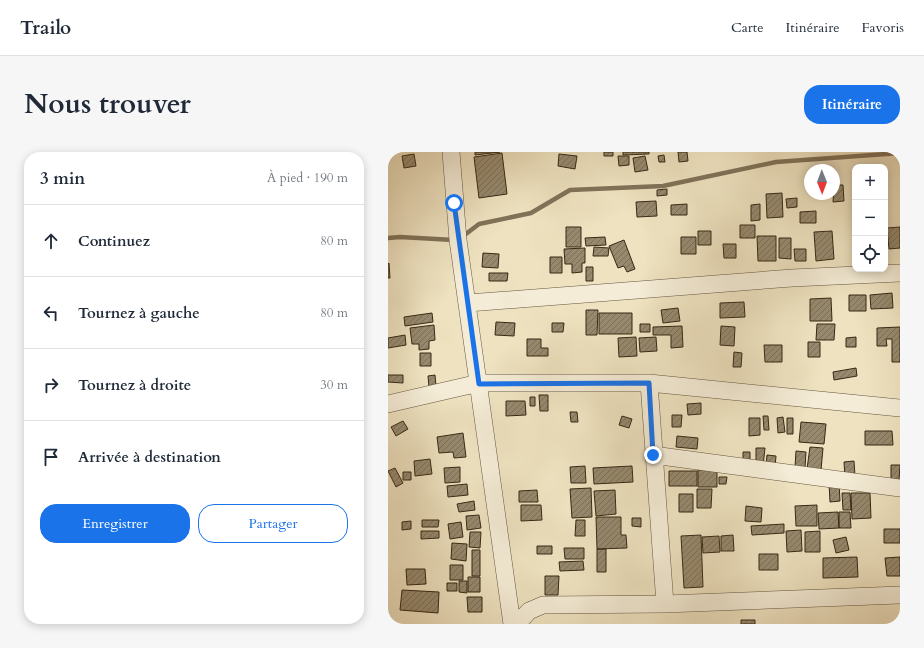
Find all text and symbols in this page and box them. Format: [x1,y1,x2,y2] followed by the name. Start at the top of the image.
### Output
[20,15,71,41] text: Trailo
[731,18,764,37] text: Carte
[786,18,840,37] text: Itinéraire
[862,18,904,37] text: Favoris
[24,85,191,123] text: Nous trouver
[804,85,900,124] button: Itinéraire
[804,164,840,200] north arrow
[852,164,888,272] map controls
[852,164,888,200] button: +
[40,167,85,190] text: 3 min
[267,169,348,187] text: À pied · 190 m
[445,194,463,212] route start
[852,200,888,236] button: −
[40,230,62,252] icon: ahead
[78,231,150,251] text: Continuez
[320,232,348,250] text: 80 m
[852,236,888,272] button: locate
[40,302,62,324] icon: left
[78,303,200,323] text: Tournez à gauche
[320,304,348,322] text: 80 m
[40,374,62,396] icon: right
[78,375,191,395] text: Tournez à droite
[320,376,348,394] text: 30 m
[40,446,62,468] icon: arrive
[644,446,662,464] route end
[78,447,221,467] text: Arrivée à destination
[40,504,190,543] button: Enregistrer
[198,504,348,543] button: Partager

